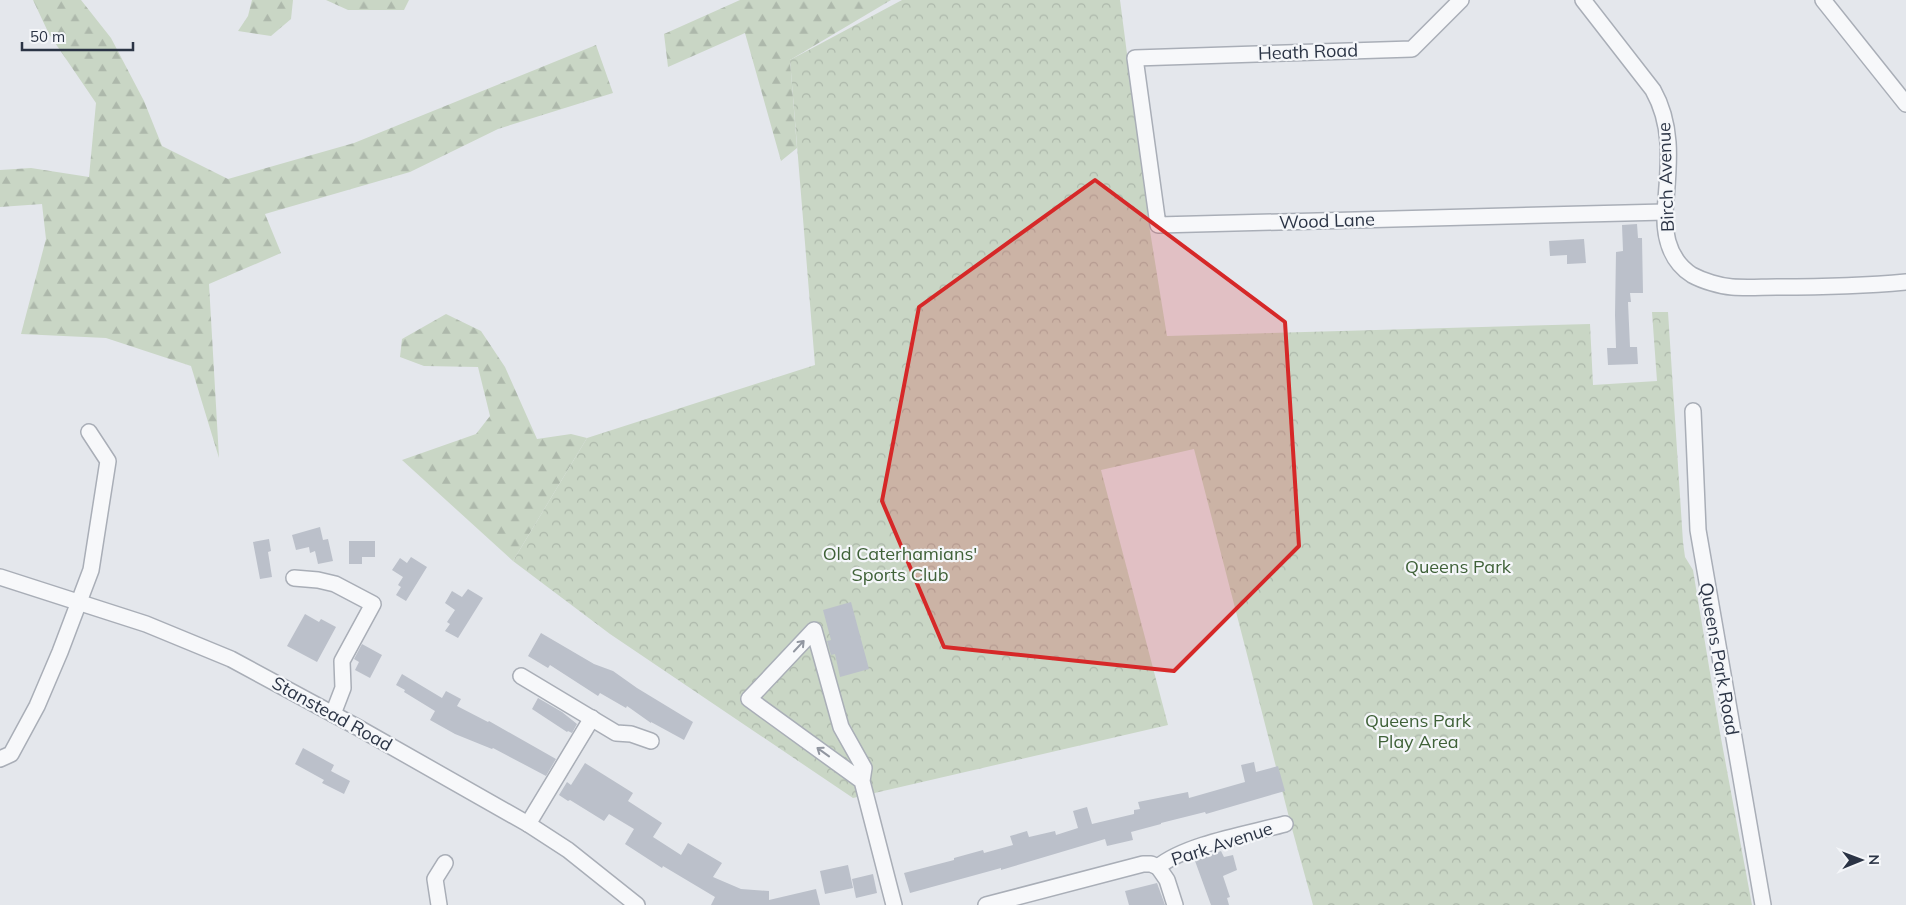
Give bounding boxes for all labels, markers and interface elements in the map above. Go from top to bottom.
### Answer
scale bar [22,20,134,52]
text: 50 m [30,27,65,46]
street label: Heath Road [1258,38,1358,65]
street label: Birch Avenue [1652,122,1679,232]
street label: Wood Lane [1279,207,1375,234]
park label: Old Caterhamians' Sports Club [823,542,977,586]
park label: Queens Park [1405,555,1512,578]
street label: Queens Park Road [1695,581,1744,737]
one-way arrow [793,640,805,653]
street label: Stanstead Road [268,671,396,756]
park label: Queens Park Play Area [1365,709,1472,753]
one-way arrow [816,747,830,757]
street label: Park Avenue [1168,816,1275,871]
north arrow [1836,835,1886,885]
text: N [1865,854,1883,865]

